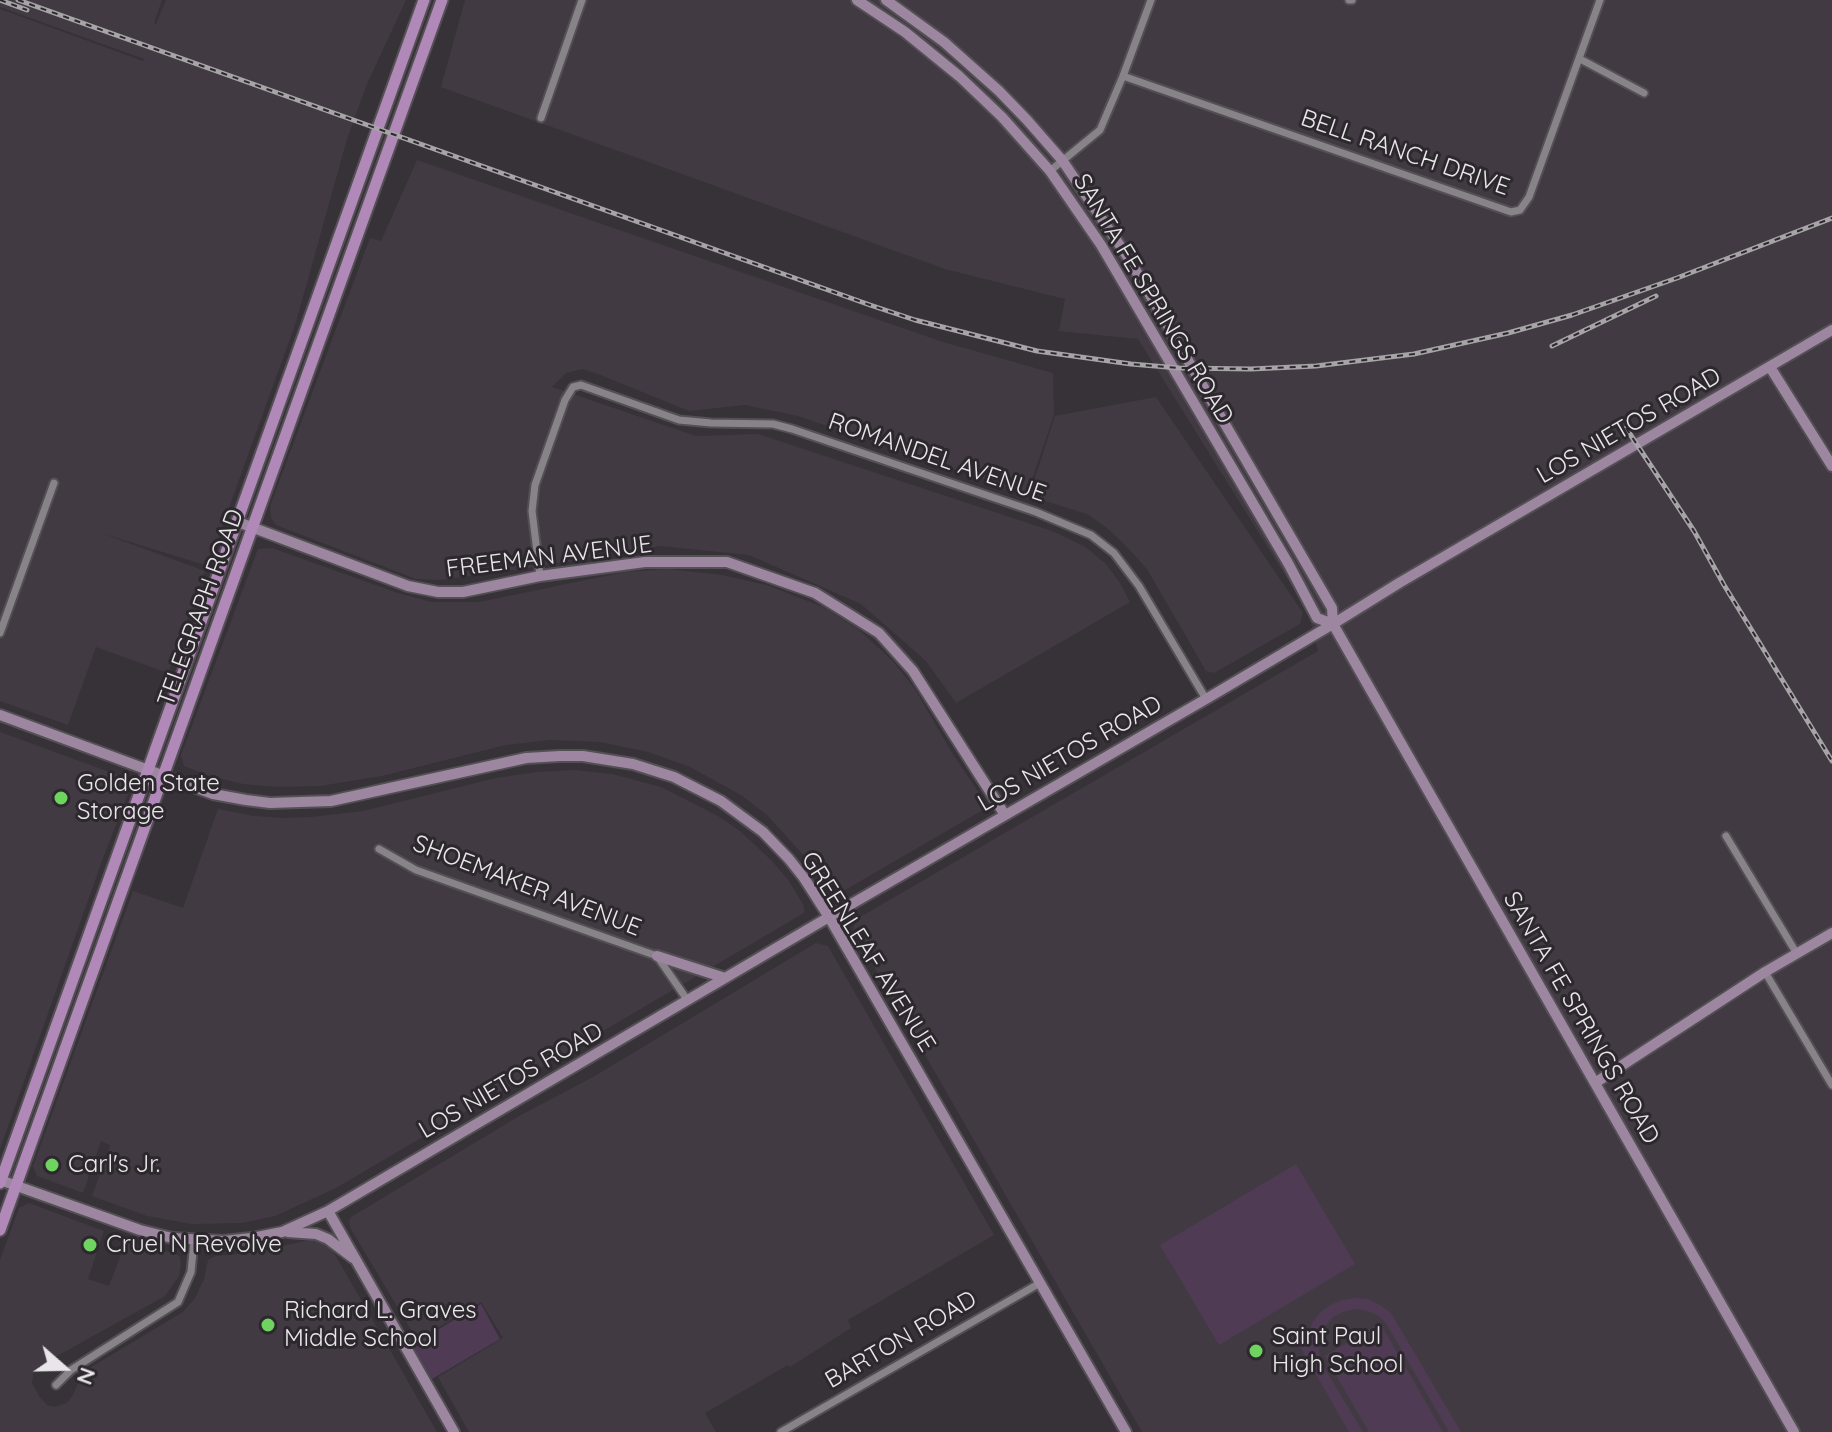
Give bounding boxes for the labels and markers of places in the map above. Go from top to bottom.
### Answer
place label: Golden State Storage [77,770,220,826]
marker: Golden State Storage [52,789,70,807]
place label: Carl's Jr. [68,1151,160,1179]
marker: Carl's Jr. [43,1156,61,1174]
place label: Cruel N Revolve [106,1231,282,1259]
marker: Cruel N Revolve [81,1236,99,1254]
place label: Richard L. Graves Middle School [284,1297,477,1353]
marker: Richard L. Graves Middle School [259,1316,277,1334]
place label: Saint Paul High School [1272,1323,1404,1379]
marker: Saint Paul High School [1247,1342,1265,1360]

